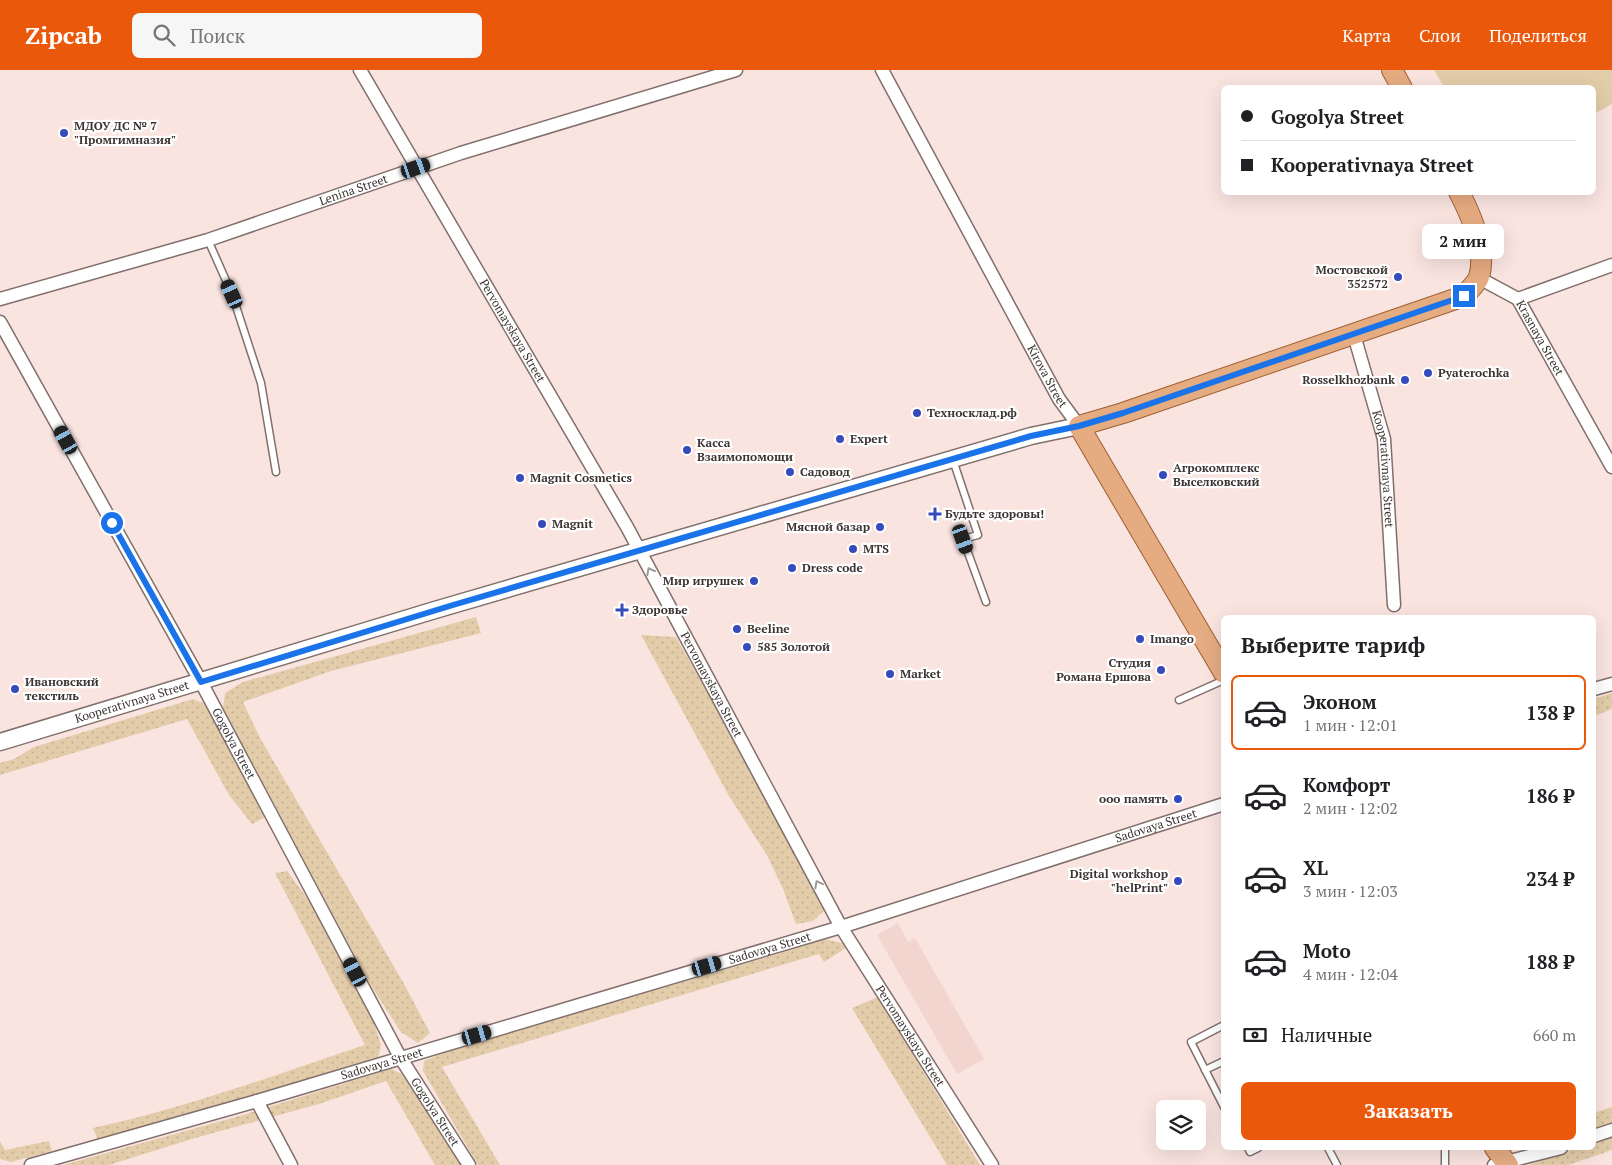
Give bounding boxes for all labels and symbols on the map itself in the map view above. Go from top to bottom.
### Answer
place label: МДОУ ДС № 7 "Промгимназия" [74,118,176,147]
marker: МДОУ ДС № 7 "Промгимназия" [58,127,70,139]
car [399,156,432,180]
street label: Lenina Street [317,171,390,208]
callout: 2 мин [1423,224,1505,258]
place label: Мостовской 352572 [1316,262,1388,291]
marker: Мостовской 352572 [1392,271,1404,283]
street label: Pervomayskaya Street [477,276,549,385]
car [219,277,244,311]
route end [1453,285,1475,307]
street label: Krasnaya Street [1513,297,1568,379]
street label: Kirova Street [1024,342,1071,411]
place label: Pyaterochka [1438,365,1510,380]
marker: Pyaterochka [1422,367,1434,379]
place label: Rosselkhozbank [1302,372,1395,387]
marker: Rosselkhozbank [1399,374,1411,386]
place label: Техносклад.рф [927,405,1017,420]
marker: Техносклад.рф [911,407,923,419]
street label: Kooperativnaya Street [1369,408,1397,529]
car [52,423,79,457]
place label: Expert [850,431,888,446]
marker: Expert [834,433,846,445]
place label: Касса Взаимопомощи [697,435,793,464]
marker: Касса Взаимопомощи [681,444,693,456]
place label: Агрокомплекс Выселковский [1173,460,1260,489]
place label: Садовод [800,464,851,479]
marker: Садовод [784,466,796,478]
marker: Агрокомплекс Выселковский [1157,469,1169,481]
place label: Magnit Cosmetics [530,470,633,485]
marker: Magnit Cosmetics [514,472,526,484]
place label: Будьте здоровы! [945,506,1044,521]
marker: Будьте здоровы! [929,508,941,520]
route start [101,512,123,534]
place label: Magnit [552,516,593,531]
marker: Magnit [536,518,548,530]
place label: Мясной базар [786,519,870,534]
marker: Мясной базар [874,521,886,533]
car [950,522,975,556]
place label: MTS [863,541,889,556]
marker: MTS [847,543,859,555]
place label: Dress code [802,560,863,575]
marker: Dress code [786,562,798,574]
one-way arrow [646,567,656,576]
place label: Мир игрушек [663,573,745,588]
marker: Мир игрушек [748,575,760,587]
place label: Здоровье [632,602,688,617]
marker: Здоровье [616,604,628,616]
place label: Beeline [747,621,790,636]
marker: Beeline [731,623,743,635]
street label: Pervomayskaya Street [677,629,746,740]
place label: Imango [1150,631,1194,646]
marker: Imango [1134,633,1146,645]
place label: 585 Золотой [757,639,830,654]
marker: 585 Золотой [741,641,753,653]
place label: Студия Романа Ершова [1056,655,1151,684]
marker: Студия Романа Ершова [1155,664,1167,676]
place label: Market [900,666,941,681]
marker: Market [884,668,896,680]
place label: Ивановский текстиль [25,674,99,703]
street label: Kooperativnaya Street [73,677,191,726]
marker: Ивановский текстиль [9,683,21,695]
street label: Gogolya Street [209,705,259,782]
place label: ооо память [1099,791,1168,806]
marker: ооо память [1172,793,1184,805]
street label: Sadovaya Street [1113,805,1199,846]
place label: Digital workshop "helPrint" [1070,866,1168,895]
marker: Digital workshop "helPrint" [1172,875,1184,887]
one-way arrow [814,880,824,889]
street label: Sadovaya Street [727,928,813,967]
car [341,955,368,989]
car [690,955,723,977]
street label: Pervomayskaya Street [873,982,949,1090]
car [460,1024,493,1046]
street label: Sadovaya Street [339,1044,425,1083]
street label: Gogolya Street [408,1074,463,1149]

